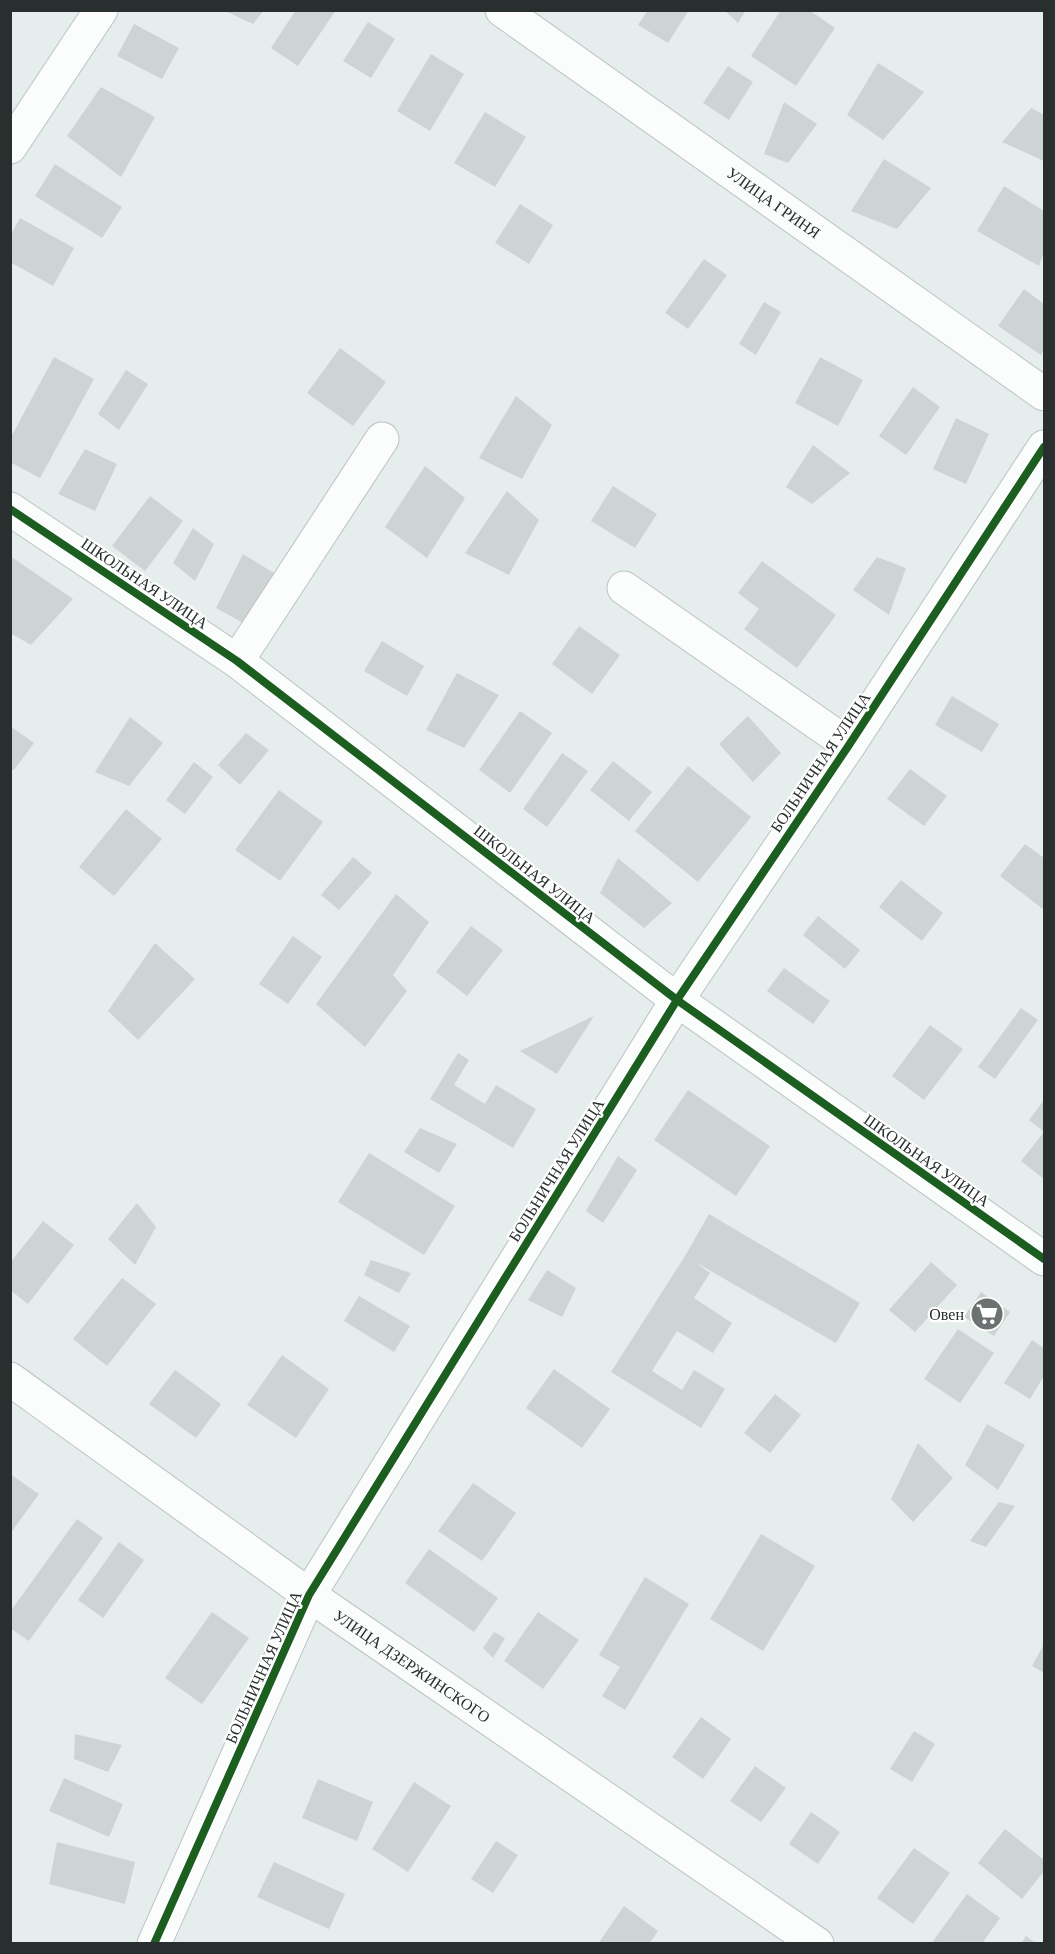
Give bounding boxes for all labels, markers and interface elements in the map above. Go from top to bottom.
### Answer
street label: УЛИЦА ГРИНЯ [724,164,823,242]
street label: ШКОЛЬНАЯ УЛИЦА [78,535,212,633]
street label: БОЛЬНИЧНАЯ УЛИЦА [767,689,875,836]
street label: ШКОЛЬНАЯ УЛИЦА [470,822,599,928]
street label: БОЛЬНИЧНАЯ УЛИЦА [505,1095,608,1245]
street label: ШКОЛЬНАЯ УЛИЦА [860,1111,993,1211]
supermarket icon: Овен [969,1296,1005,1332]
place label: Овен [929,1306,964,1323]
street label: БОЛЬНИЧНАЯ УЛИЦА [222,1588,306,1747]
street label: УЛИЦА ДЗЕРЖИНСКОГО [330,1607,493,1726]

